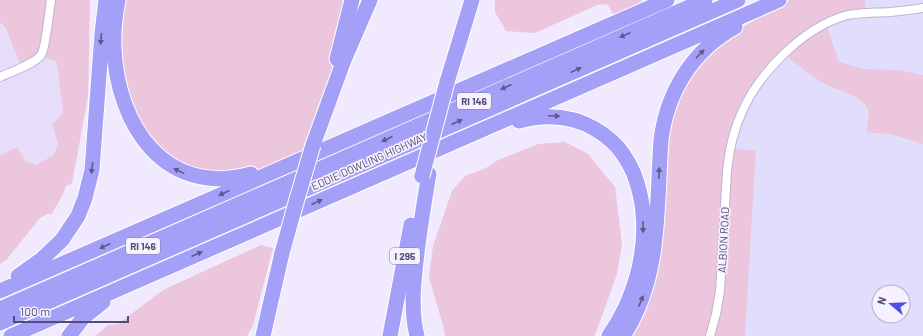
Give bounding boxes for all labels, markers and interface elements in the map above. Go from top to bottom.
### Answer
one-way arrow [619,32,630,38]
one-way arrow [98,33,105,45]
one-way arrow [695,49,705,59]
one-way arrow [571,67,582,73]
one-way arrow [500,84,511,90]
road number: RI 146 [457,93,491,109]
one-way arrow [548,113,560,120]
one-way arrow [451,119,463,126]
street label: EDDIE DOWLING HIGHWAY [309,130,429,192]
one-way arrow [381,136,392,142]
one-way arrow [89,162,95,174]
one-way arrow [173,167,185,174]
one-way arrow [655,167,662,179]
one-way arrow [218,191,230,197]
one-way arrow [311,199,322,205]
street label: ALBION ROAD [715,206,731,273]
one-way arrow [640,221,646,234]
road number: RI 146 [126,238,160,254]
one-way arrow [99,242,111,249]
road number: I 295 [390,248,420,264]
one-way arrow [192,251,203,257]
north arrow [871,284,911,324]
text: N [874,295,888,306]
one-way arrow [638,296,644,307]
scale bar [14,298,128,324]
text: 100 m [20,304,50,318]

